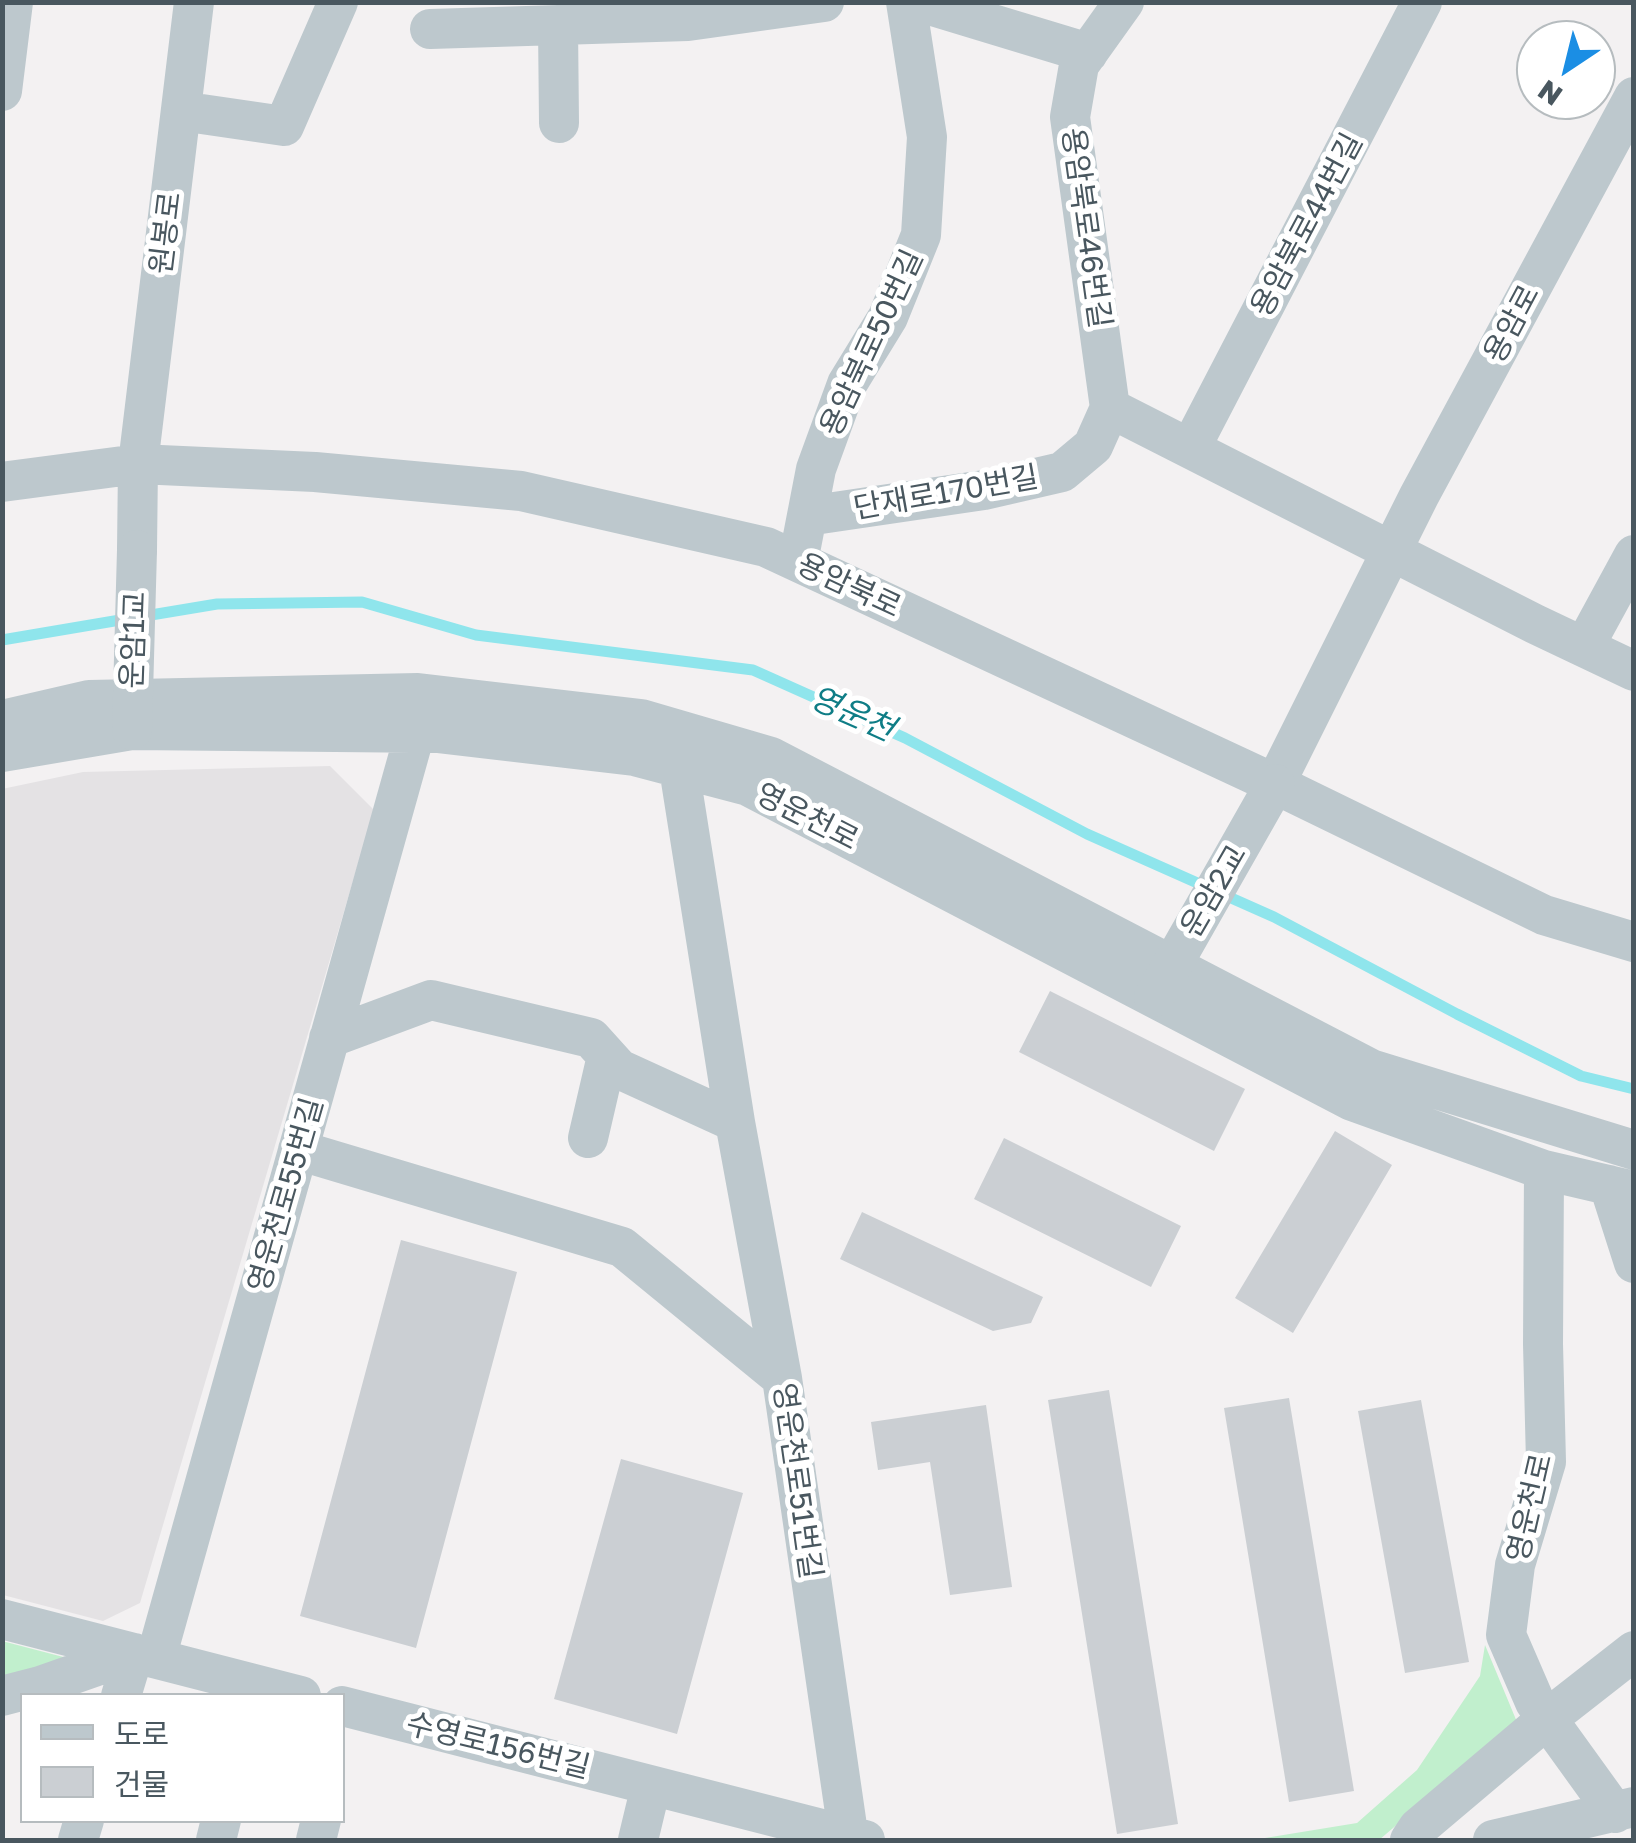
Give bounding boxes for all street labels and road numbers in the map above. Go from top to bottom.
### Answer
street label: 용암북로46번길 [1054,125,1118,331]
street label: 용암북로44번길 [1244,127,1370,323]
street label: 원봉로 [143,190,189,276]
street label: 용암북로50번길 [813,244,931,442]
street label: 용암로 [1477,279,1547,369]
street label: 단재로170번길 [851,459,1041,527]
street label: 용암북로 [791,546,907,626]
street label: 운암1교 [114,591,154,689]
street label: 영운천로 [750,776,864,858]
street label: 운암2교 [1173,839,1255,943]
street label: 영운천로55번길 [241,1094,331,1296]
street label: 영운천로51번길 [765,1381,829,1581]
street label: 영운천로 [1500,1450,1560,1566]
street label: 수영로156번길 [402,1706,594,1786]

